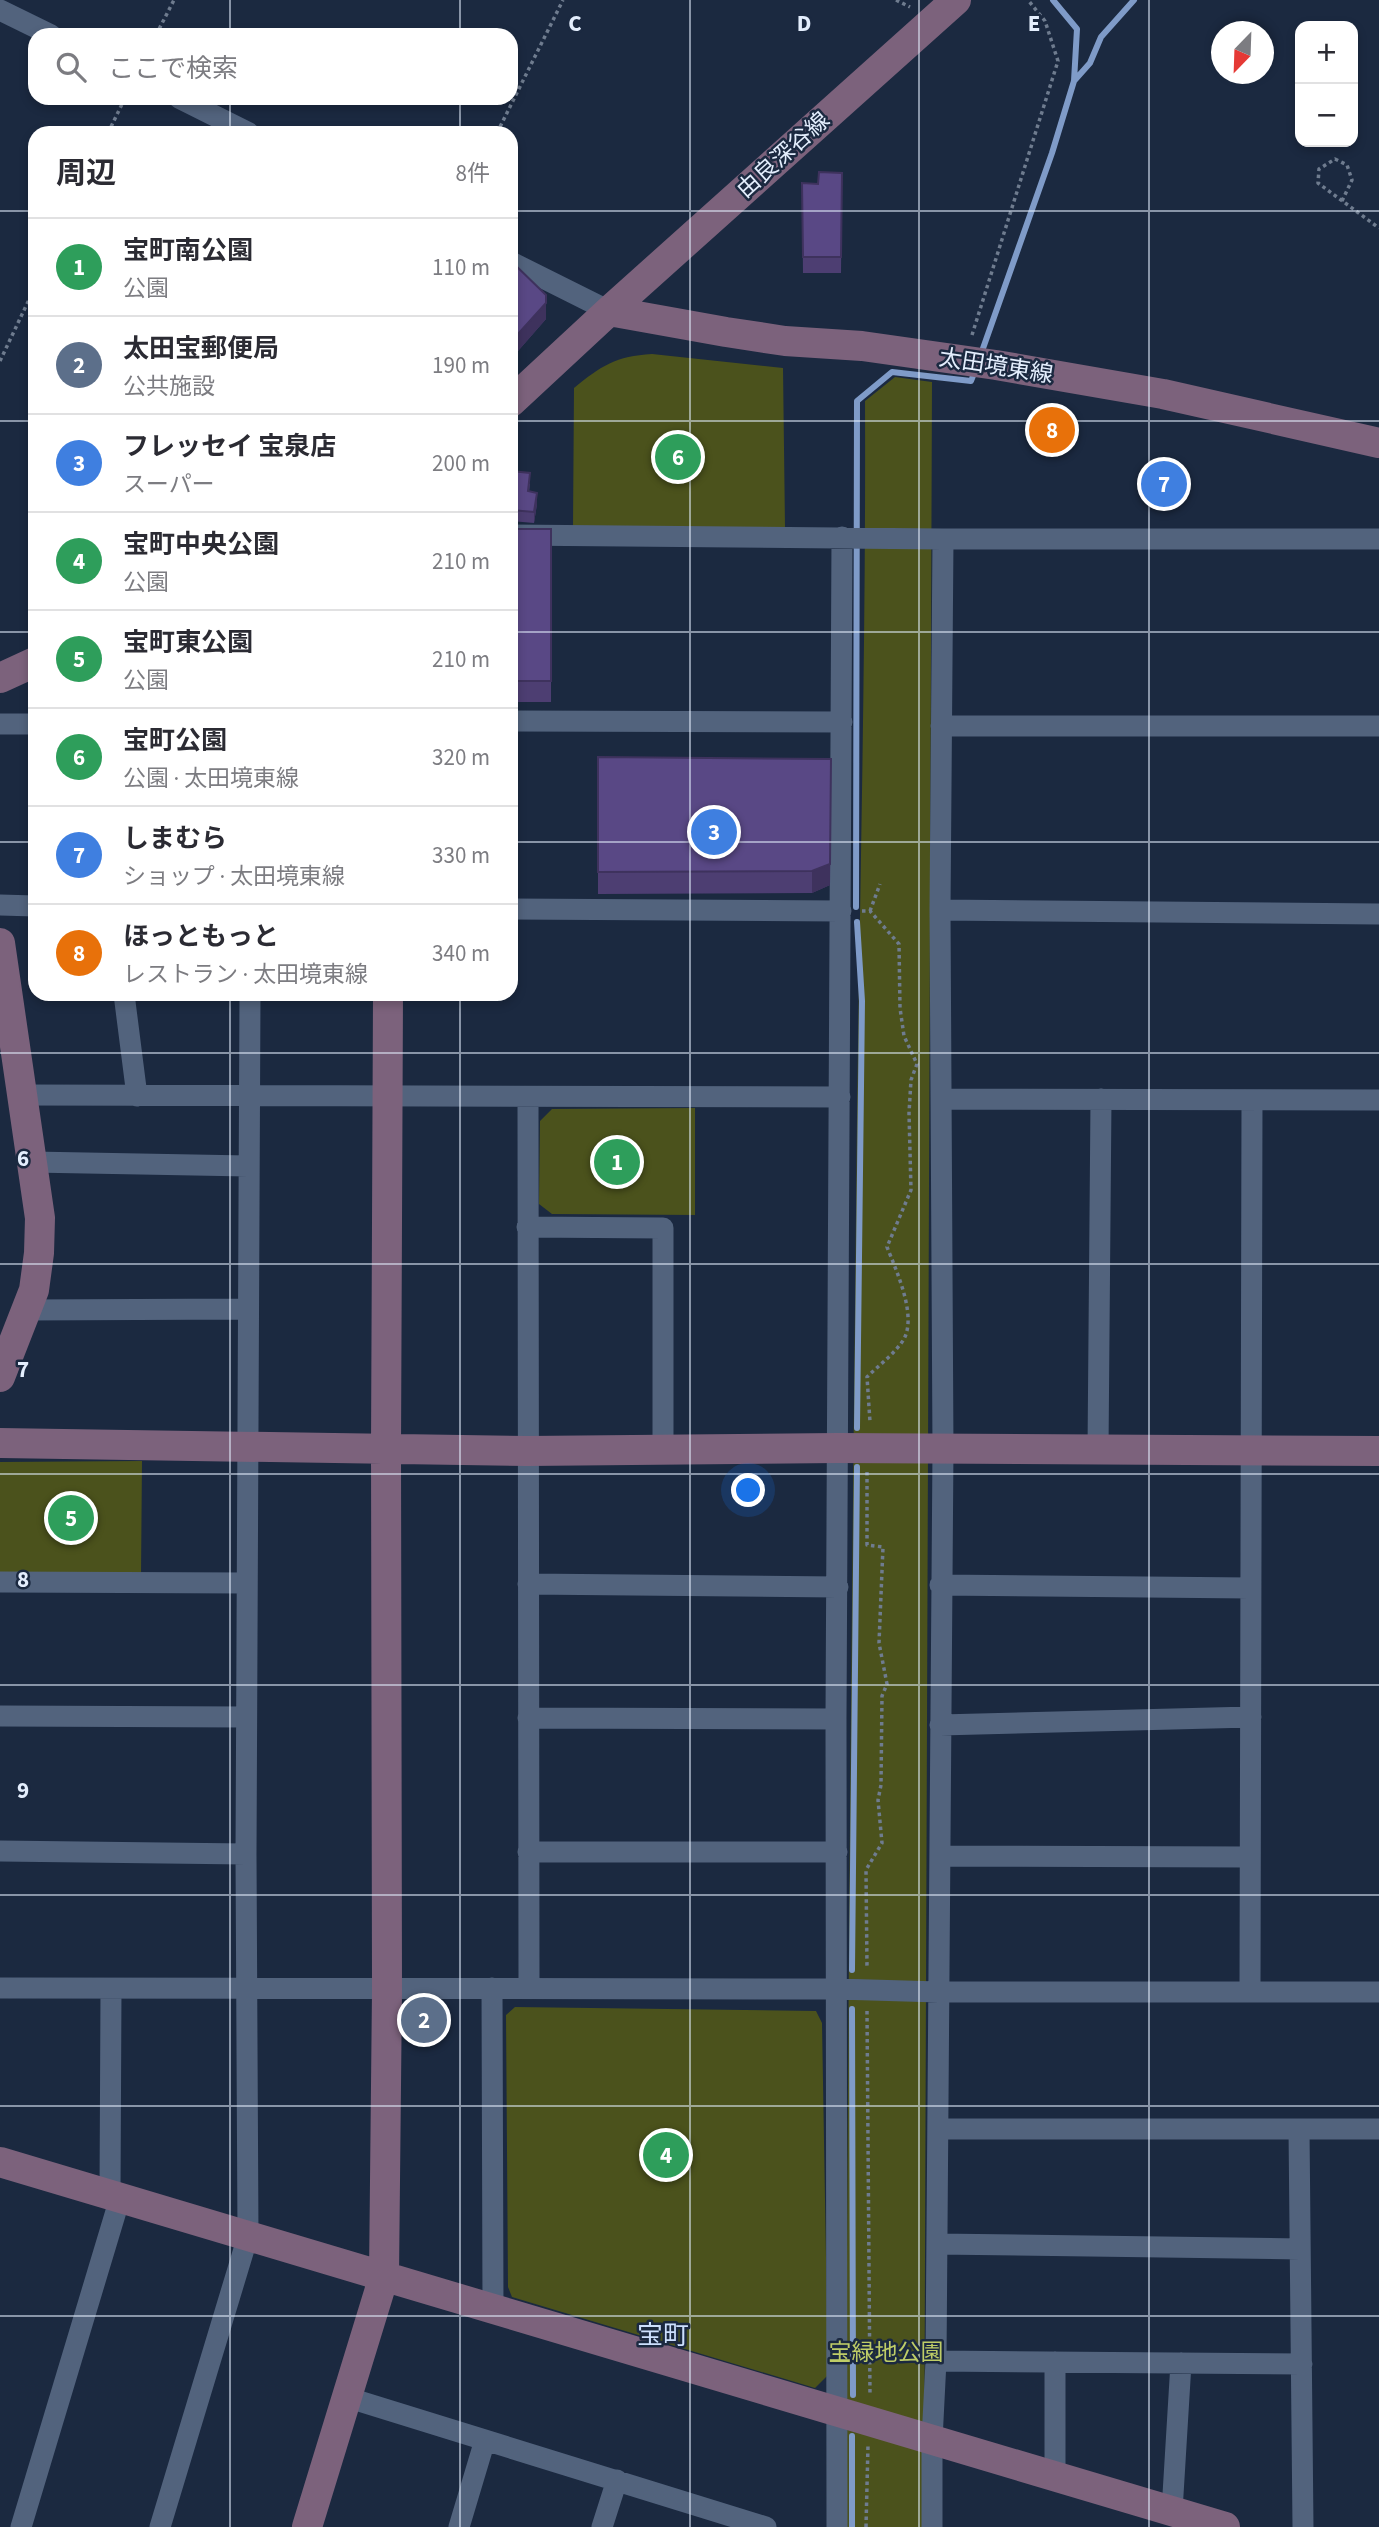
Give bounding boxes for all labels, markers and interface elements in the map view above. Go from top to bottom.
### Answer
text: C [568,7,582,40]
text: D [797,7,811,40]
text: E [1028,7,1040,40]
north arrow [1211,21,1274,84]
map controls [1295,21,1358,147]
button: + [1295,21,1358,84]
search box [28,28,518,105]
icon: search [52,48,90,86]
text: ここで検索 [108,50,238,87]
button: − [1295,84,1358,147]
street label: 由良深谷線 [729,104,837,206]
text: 周辺 [56,152,116,195]
text: 8件 [456,157,490,190]
text: 宝町南公園 [123,232,253,269]
text: 1 [73,251,85,284]
text: 110 m [432,251,490,284]
text: 公園 [123,272,169,305]
text: 太田宝郵便局 [123,330,279,367]
street label: 太田境東線 [937,341,1055,391]
text: 2 [73,349,85,382]
text: 190 m [432,349,490,382]
text: 公共施設 [123,370,215,403]
pin: 8 [1029,404,1075,456]
text: フレッセイ 宝泉店 [123,428,336,465]
pin: 6 [655,431,701,483]
text: 3 [73,447,85,480]
text: 200 m [432,447,490,480]
pin: 7 [1141,458,1187,510]
text: スーパー [123,468,215,501]
text: 宝町中央公園 [123,526,279,563]
text: 4 [73,545,85,578]
text: 210 m [432,545,490,578]
text: 公園 [123,566,169,599]
text: 宝町東公園 [123,624,253,661]
text: 5 [73,643,85,676]
text: 210 m [432,643,490,676]
text: 公園 [123,664,169,697]
text: 宝町公園 [123,722,227,759]
text: 6 [73,741,85,774]
text: 320 m [432,741,490,774]
text: 公園 · 太田境東線 [123,762,299,795]
pin: 3 [691,806,737,858]
text: しまむら [123,820,227,857]
text: 7 [73,839,85,872]
text: 330 m [432,839,490,872]
text: ショップ · 太田境東線 [123,860,345,893]
text: ほっともっと [123,918,279,955]
text: 8 [73,937,85,970]
text: 340 m [432,937,490,970]
text: レストラン · 太田境東線 [123,958,368,991]
pin: 1 [594,1136,640,1188]
text: 6 [17,1142,29,1175]
text: 7 [17,1353,29,1386]
your location [731,1473,765,1507]
pin: 5 [48,1492,94,1544]
text: 8 [17,1563,29,1596]
text: 9 [17,1774,29,1807]
pin: 2 [401,1994,447,2046]
pin: 4 [643,2129,689,2181]
district label: 宝町 [637,2317,689,2354]
park label: 宝緑地公園 [829,2336,944,2369]

